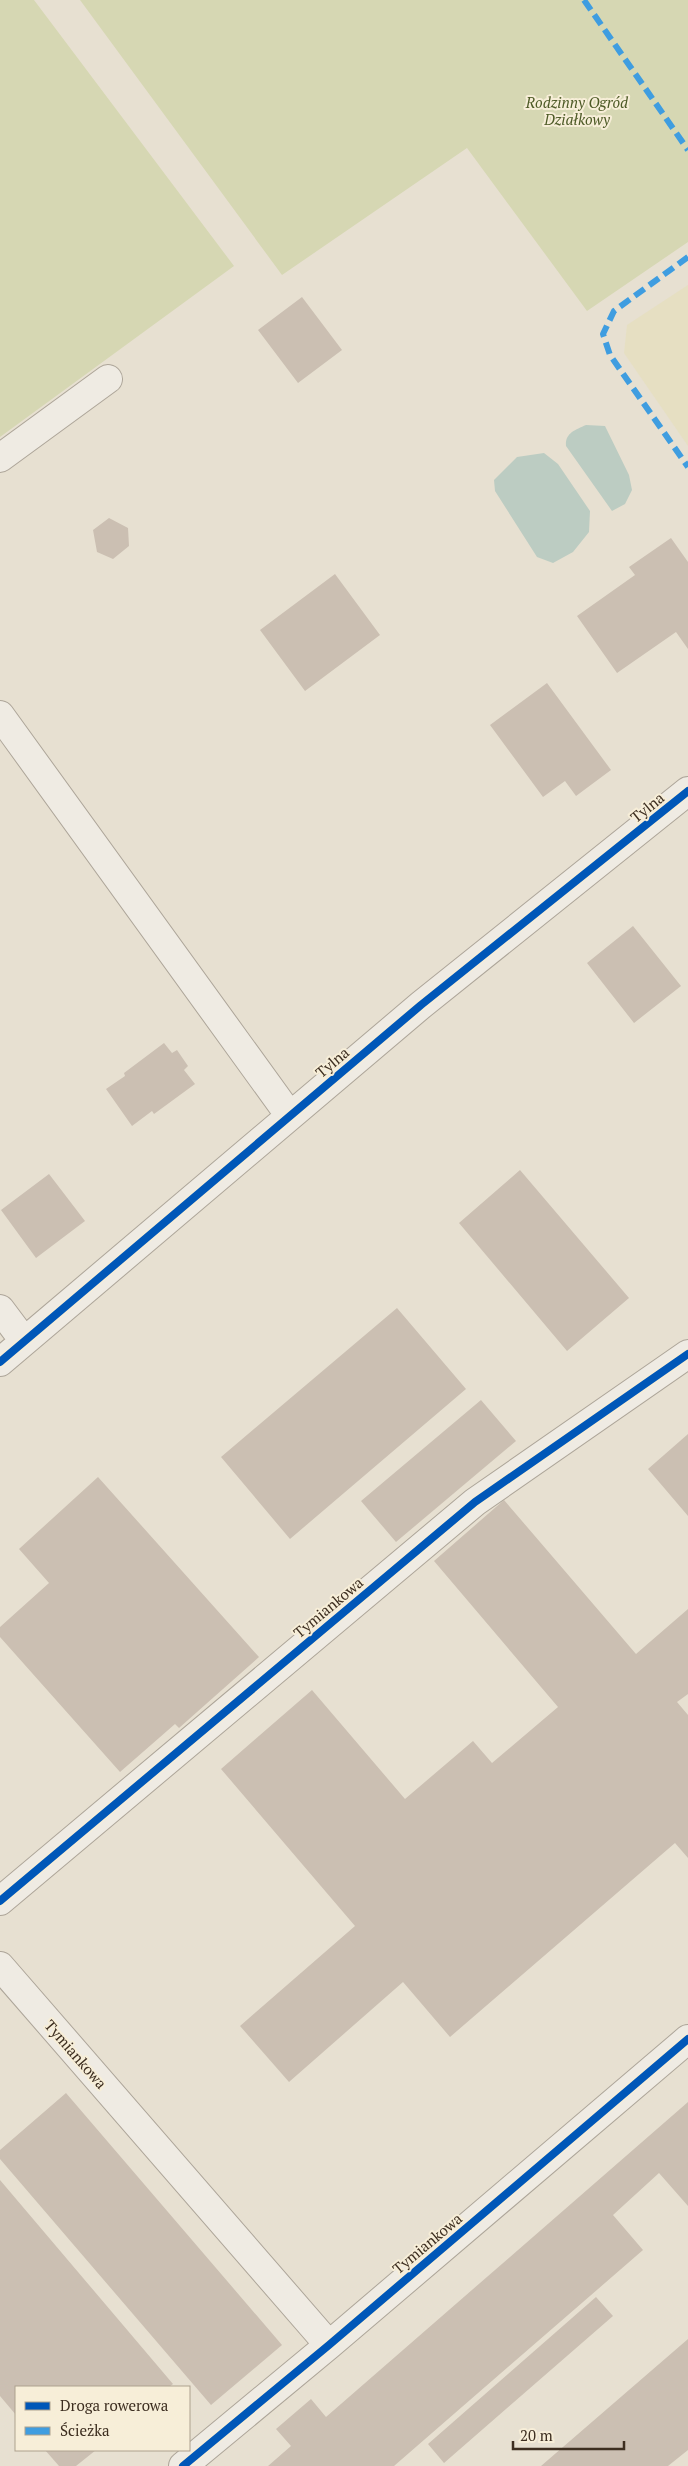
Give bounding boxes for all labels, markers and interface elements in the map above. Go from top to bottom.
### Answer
park label: Rodzinny Ogród Działkowy [525,92,629,129]
street label: Tylna [626,787,668,827]
street label: Tylna [311,1042,353,1082]
street label: Tymiankowa [289,1572,367,1642]
street label: Tymiankowa [41,2015,112,2093]
street label: Tymiankowa [388,2208,466,2278]
legend [15,2386,190,2451]
text: Droga rowerowa [60,2395,169,2415]
scale bar [513,2418,624,2450]
text: Ścieżka [60,2420,110,2440]
text: 20 m [520,2425,553,2445]

